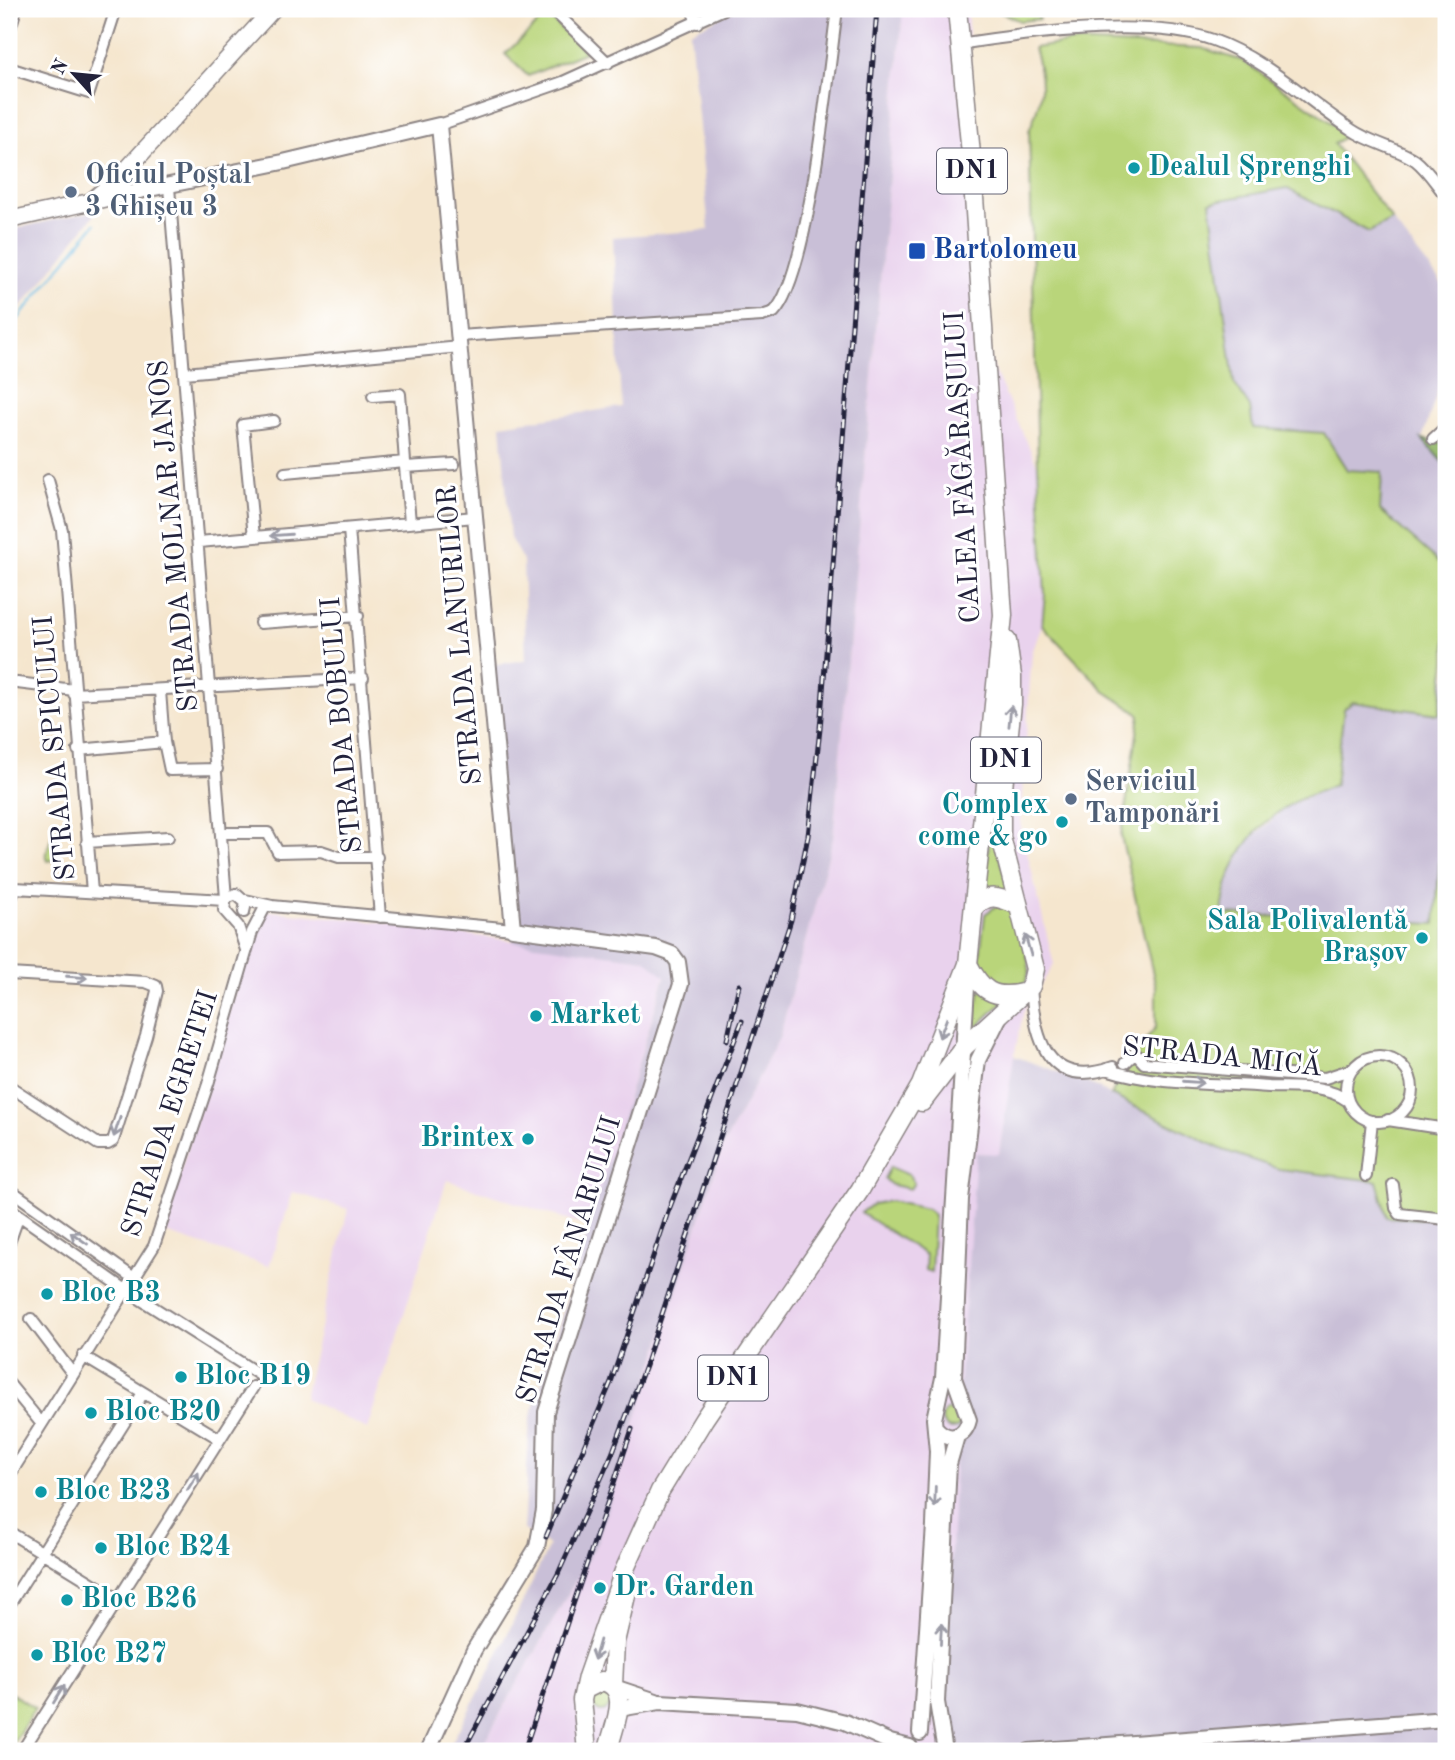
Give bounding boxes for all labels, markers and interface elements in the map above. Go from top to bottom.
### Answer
north arrow [38,38,108,108]
text: N [49,56,73,78]
road number: DN1 [937,148,1007,194]
place label: Dealul Șprenghi [1148,154,1351,182]
marker: Dealul Șprenghi [1126,160,1142,176]
place label: Oficiul Poștal 3 Ghișeu 3 [85,162,252,222]
marker: Oficiul Poștal 3 Ghișeu 3 [63,184,79,200]
place label: Bartolomeu [933,237,1077,265]
marker: Bartolomeu [907,241,927,261]
street label: CALEA FĂGĂRAȘULUI [937,310,986,624]
street label: STRADA MOLNAR JANOS [146,359,204,713]
street label: STRADA LANURILOR [434,484,488,786]
one-way arrow [271,529,293,542]
street label: STRADA BOBULUI [318,596,368,854]
street label: STRADA SPICULUI [30,614,82,882]
one-way arrow [1004,706,1017,728]
road number: DN1 [971,738,1041,782]
place label: Serviciul Tamponări [1085,769,1220,829]
marker: Serviciul Tamponări [1063,791,1079,807]
place label: Complex come & go [918,792,1048,852]
marker: Complex come & go [1054,814,1070,830]
place label: Sala Polivalentă Brașov [1207,908,1408,968]
marker: Sala Polivalentă Brașov [1414,930,1430,946]
one-way arrow [1021,934,1034,956]
one-way arrow [65,971,88,984]
street label: STRADA EGRETEI [118,987,224,1241]
place label: Market [550,1002,640,1030]
marker: Market [528,1008,544,1024]
one-way arrow [936,1017,948,1038]
street label: STRADA MICĂ [1120,1029,1324,1082]
one-way arrow [1181,1076,1203,1089]
street label: STRADA FÂNARULUI [508,1112,627,1407]
one-way arrow [110,1116,123,1138]
place label: Brintex [420,1125,514,1153]
marker: Brintex [520,1131,536,1147]
one-way arrow [70,1231,89,1245]
place label: Bloc B3 [61,1280,161,1308]
marker: Bloc B3 [39,1286,55,1302]
road number: DN1 [698,1356,768,1400]
place label: Bloc B19 [195,1363,311,1391]
marker: Bloc B19 [173,1369,189,1385]
place label: Bloc B20 [105,1399,221,1427]
marker: Bloc B20 [83,1405,99,1421]
one-way arrow [187,1471,201,1491]
place label: Bloc B23 [55,1478,171,1506]
marker: Bloc B23 [33,1484,49,1500]
one-way arrow [929,1485,942,1508]
place label: Bloc B24 [115,1534,231,1562]
marker: Bloc B24 [93,1540,109,1556]
place label: Dr. Garden [614,1574,754,1602]
marker: Dr. Garden [592,1580,608,1596]
place label: Bloc B26 [81,1586,197,1614]
marker: Bloc B26 [59,1592,75,1608]
one-way arrow [935,1623,948,1646]
one-way arrow [589,1639,602,1661]
place label: Bloc B27 [51,1641,167,1669]
marker: Bloc B27 [29,1647,45,1663]
one-way arrow [52,1684,66,1704]

